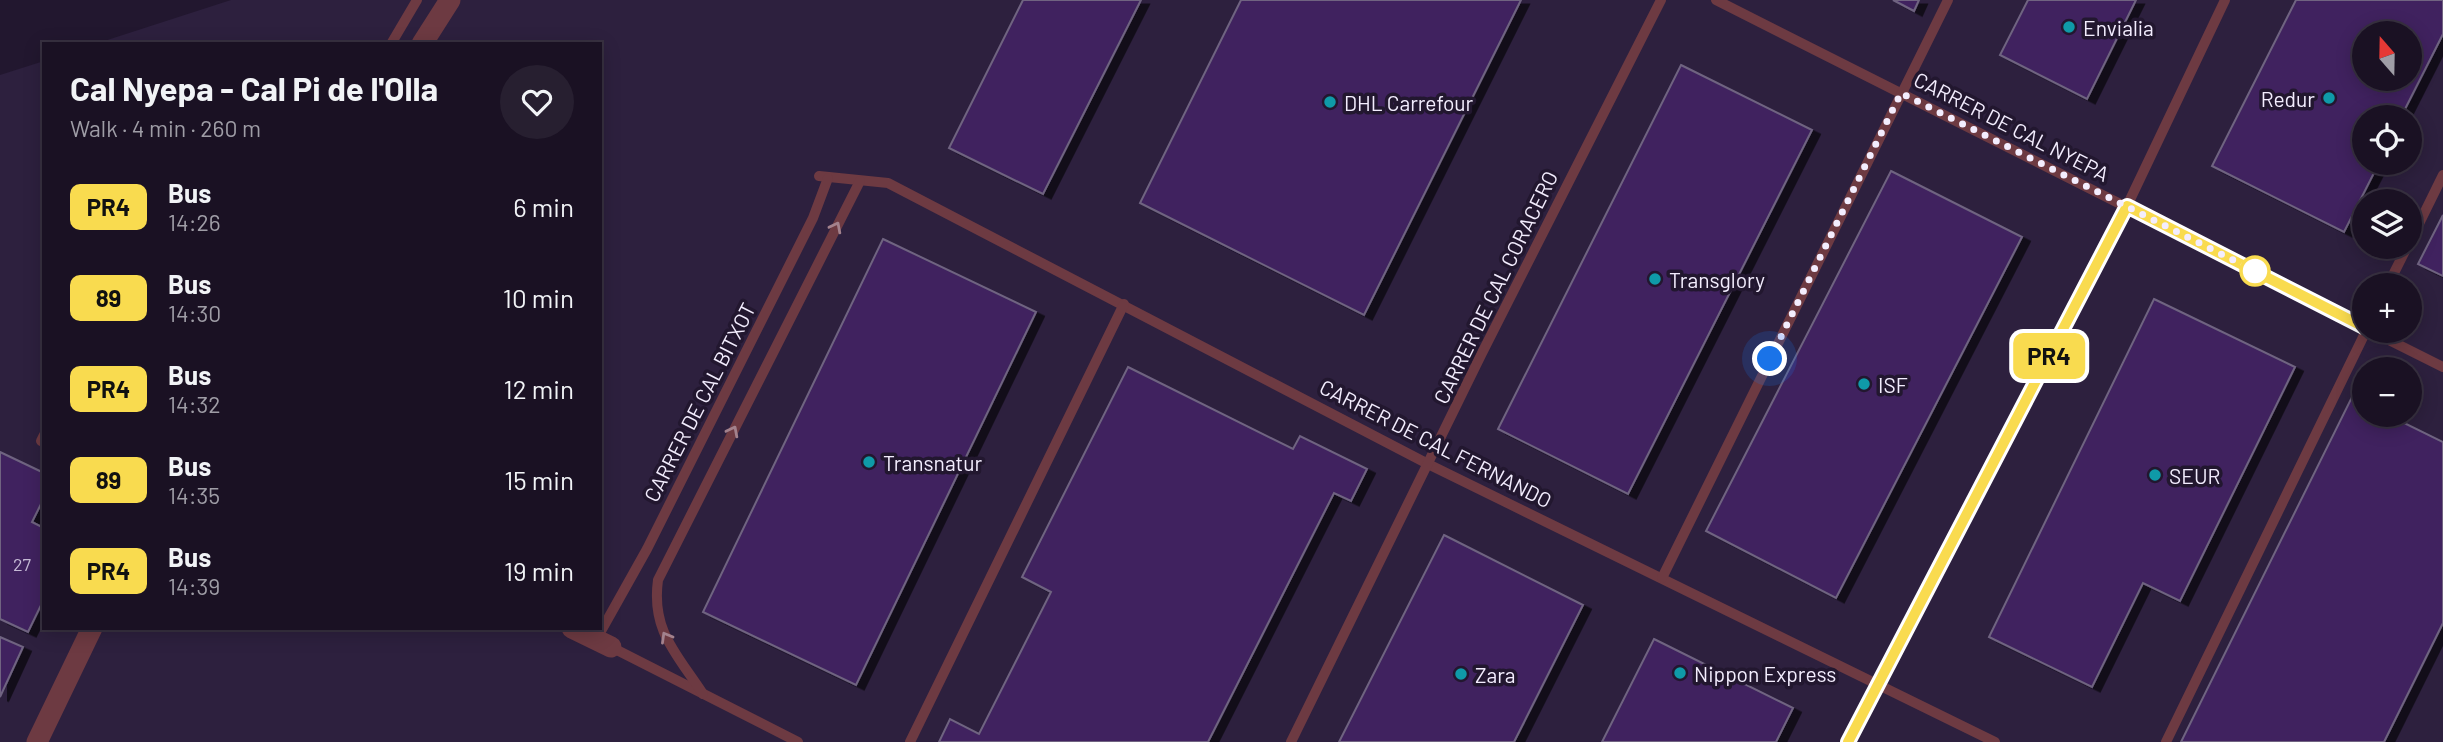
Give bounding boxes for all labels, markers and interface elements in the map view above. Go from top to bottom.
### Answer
place label: Envialia [2083,15,2154,40]
marker: Envialia [2061,19,2077,35]
north arrow [2352,21,2422,91]
map controls [2352,21,2422,427]
button: heart [500,65,574,139]
street label: CARRER DE CAL NYEPA [1910,66,2114,186]
text: Cal Nyepa - Cal Pi de l'Olla [70,68,438,108]
place label: Redur [2261,86,2315,111]
place label: DHL Carrefour [1344,90,1474,115]
marker: Redur [2321,90,2337,106]
marker: DHL Carrefour [1322,94,1338,110]
button: locate [2352,105,2422,175]
text: Walk · 4 min · 260 m [70,114,261,142]
street label: CARRER DE CAL CORACERO [1428,167,1562,407]
text: Bus [168,177,211,208]
button: layers [2352,189,2422,259]
text: 6 min [513,191,574,222]
text: PR4 [87,192,130,221]
text: 14:26 [168,208,221,236]
one-way arrow [827,222,841,235]
unlabelled marker [2240,256,2270,286]
place label: Transglory [1669,267,1765,292]
text: Bus [168,268,211,299]
marker: Transglory [1647,271,1663,287]
button: + [2352,273,2422,343]
text: 10 min [503,282,574,313]
text: 89 [96,283,121,312]
street label: CARRER DE CAL BITXOT [638,298,760,506]
text: 14:30 [168,299,221,327]
line badge: PR4 [2009,333,2089,379]
your location [1752,341,1787,376]
text: PR4 [2027,341,2071,370]
button: − [2352,357,2422,427]
text: Bus [168,359,211,390]
place label: ISF [1878,372,1908,397]
text: 12 min [504,373,574,404]
text: PR4 [87,374,130,403]
street label: CARRER DE CAL FERNANDO [1316,374,1556,512]
marker: ISF [1856,376,1872,392]
text: 14:32 [168,390,221,418]
one-way arrow [725,426,739,438]
text: Bus [168,450,211,481]
place label: Transnatur [883,450,982,475]
marker: Transnatur [861,454,877,470]
place label: SEUR [2169,463,2220,488]
text: 15 min [504,464,574,495]
text: 89 [96,465,121,494]
marker: SEUR [2147,467,2163,483]
text: 14:35 [168,481,220,509]
text: Bus [168,541,211,572]
house number: 27 [13,553,32,575]
text: 19 min [504,555,574,586]
text: PR4 [87,556,130,585]
text: 14:39 [168,572,220,600]
one-way arrow [661,632,674,645]
place label: Nippon Express [1694,661,1836,686]
place label: Zara [1475,662,1516,687]
marker: Nippon Express [1672,665,1688,681]
marker: Zara [1453,666,1469,682]

